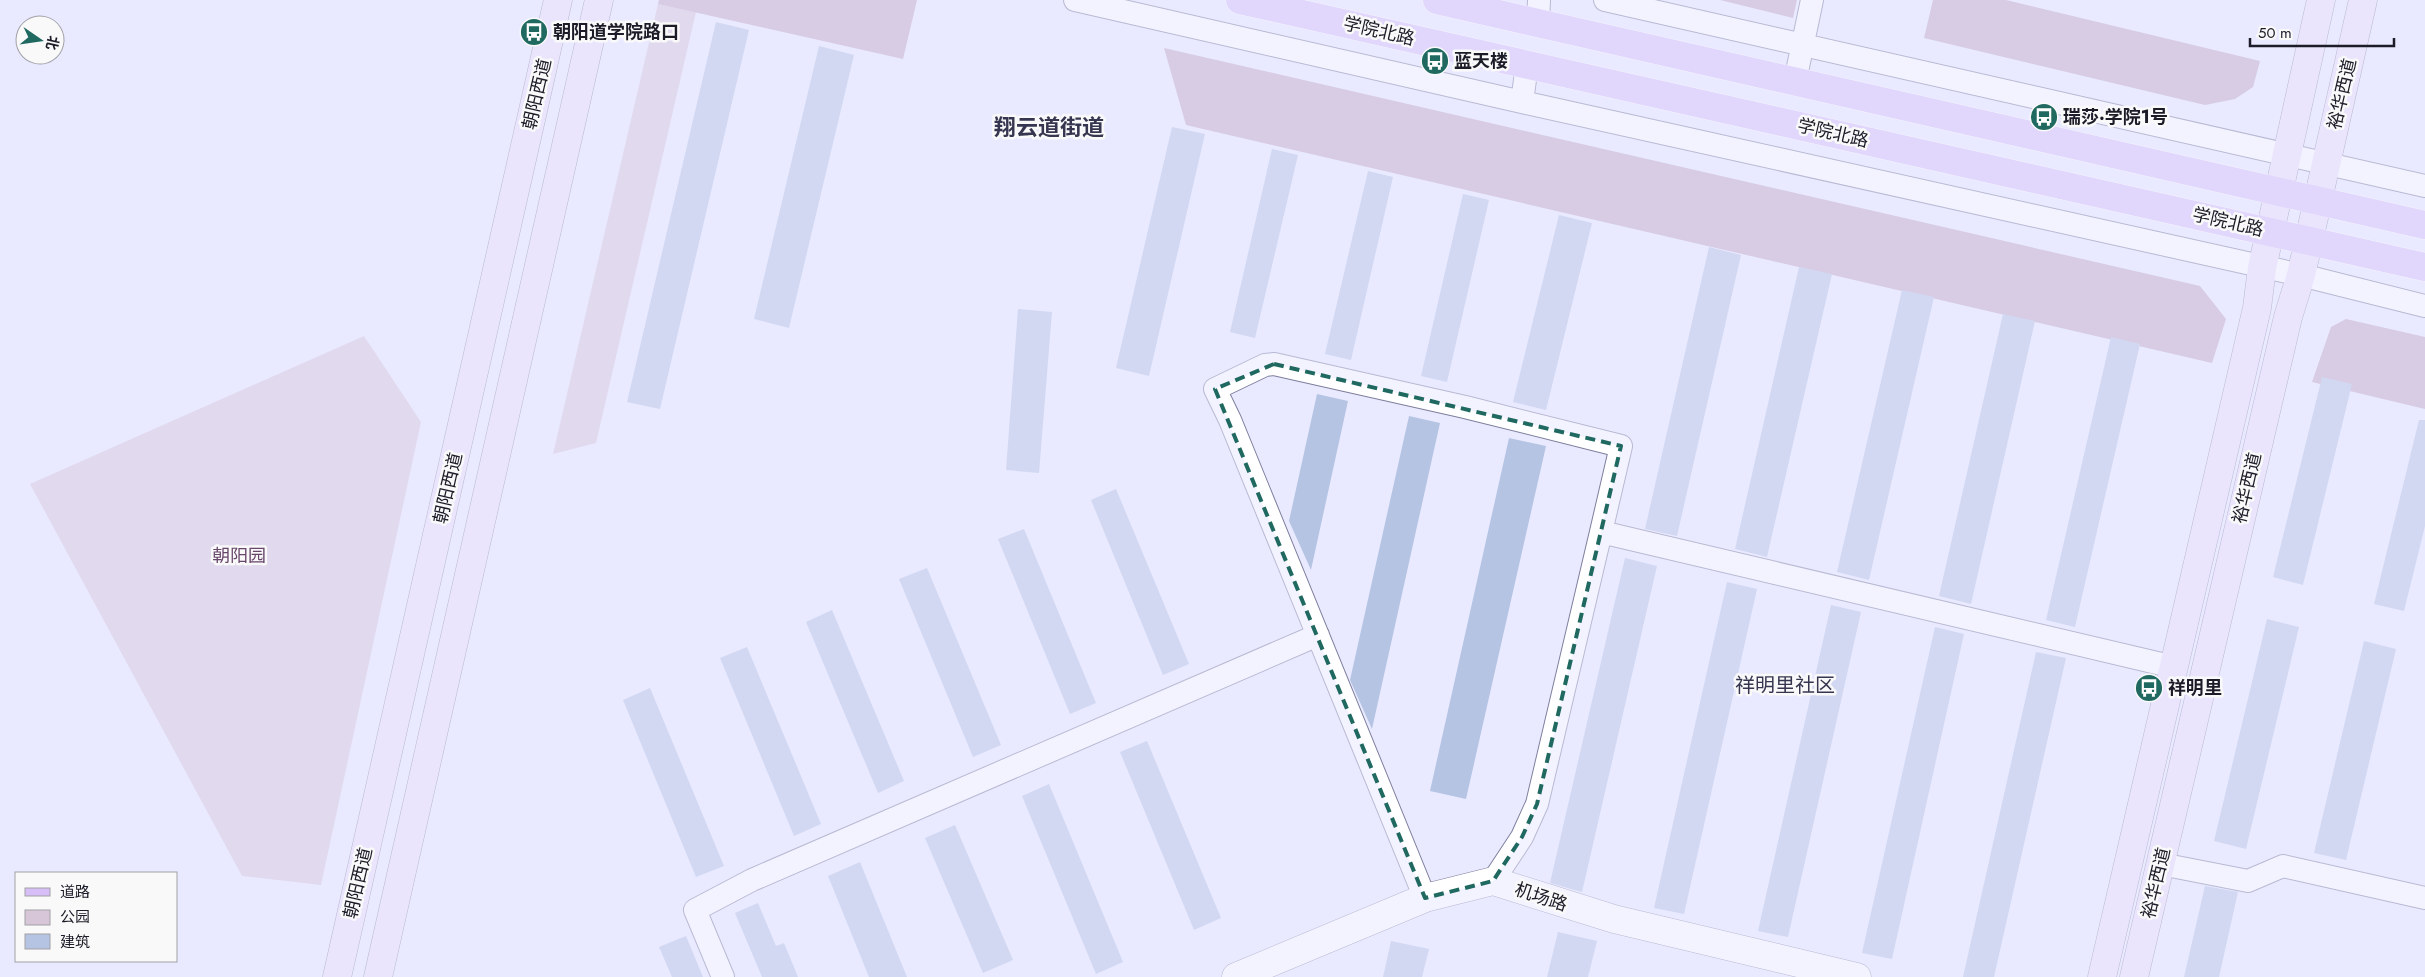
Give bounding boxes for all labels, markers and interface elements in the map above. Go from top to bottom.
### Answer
street label: 学院北路 [1341,10,1417,52]
north arrow [15,15,65,65]
scale bar [2250,15,2394,47]
bus stop icon: 朝阳道学院路口 [519,17,549,47]
place label: 朝阳道学院路口 [553,19,679,45]
text: 50 m [2258,22,2292,44]
text: 北 [41,34,64,52]
bus stop icon: 蓝天楼 [1420,46,1450,76]
place label: 蓝天楼 [1454,48,1508,74]
street label: 朝阳西道 [516,56,558,132]
street label: 裕华西道 [2321,56,2363,132]
bus stop icon: 瑞莎·学院1号 [2029,102,2059,132]
place label: 瑞莎·学院1号 [2063,104,2168,130]
district label: 翔云道街道 [994,111,1104,143]
street label: 学院北路 [1795,112,1871,154]
street label: 学院北路 [2190,201,2266,243]
street label: 朝阳西道 [427,450,469,526]
street label: 裕华西道 [2226,450,2268,526]
park label: 朝阳园 [212,543,266,569]
district label: 祥明里社区 [1735,671,1835,700]
bus stop icon: 祥明里 [2134,673,2164,703]
place label: 祥明里 [2168,675,2222,701]
street label: 朝阳西道 [337,845,379,921]
street label: 裕华西道 [2135,845,2177,921]
legend [15,872,178,962]
street label: 机场路 [1511,876,1571,918]
text: 道路 [60,881,90,903]
text: 公园 [60,906,90,928]
text: 建筑 [60,931,90,953]

